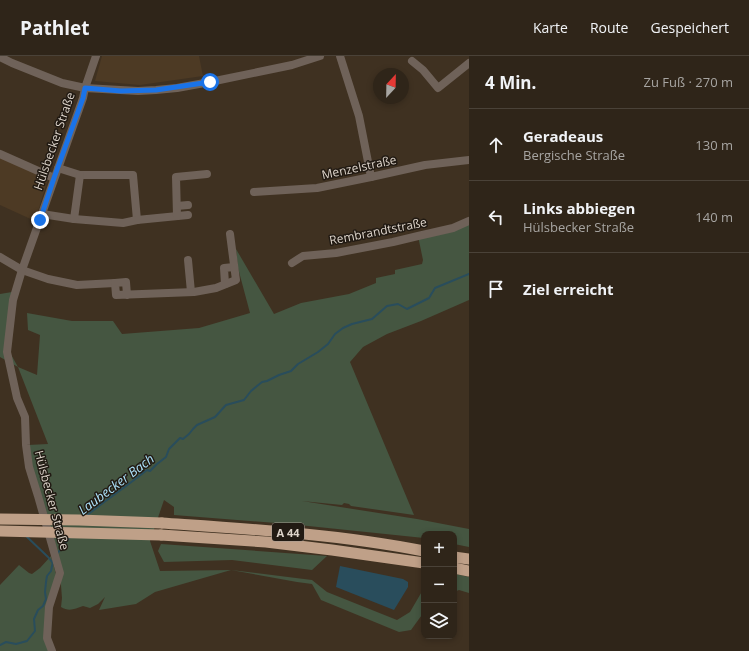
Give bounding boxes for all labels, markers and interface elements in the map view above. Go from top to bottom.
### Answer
text: Pathlet [20,15,89,41]
text: Karte [533,18,568,37]
text: Route [590,18,628,37]
text: Gespeichert [650,18,729,37]
north arrow [373,68,409,104]
text: 4 Min. [485,71,536,94]
route start [201,73,219,91]
text: Zu Fuß · 270 m [644,73,733,91]
street label: Hülsbecker Straße [29,90,79,192]
text: Geradeaus [523,126,603,146]
icon: ahead [485,134,507,156]
text: 130 m [695,136,733,154]
text: Bergische Straße [523,146,625,164]
street label: Menzelstraße [320,151,398,183]
text: Links abbiegen [523,198,635,218]
icon: left [485,206,507,228]
text: 140 m [695,208,733,226]
route end [31,211,49,229]
street label: Rembrandtstraße [328,213,428,249]
text: Hülsbecker Straße [523,218,634,236]
icon: arrive [485,278,507,300]
text: Ziel erreicht [523,279,614,299]
street label: Hülsbecker Straße [31,448,74,552]
water label: Laubecker Bach [74,449,158,519]
road number: A 44 [272,523,304,541]
map controls [421,531,457,639]
button: + [421,531,457,567]
button: − [421,567,457,603]
button: layers [421,603,457,639]

